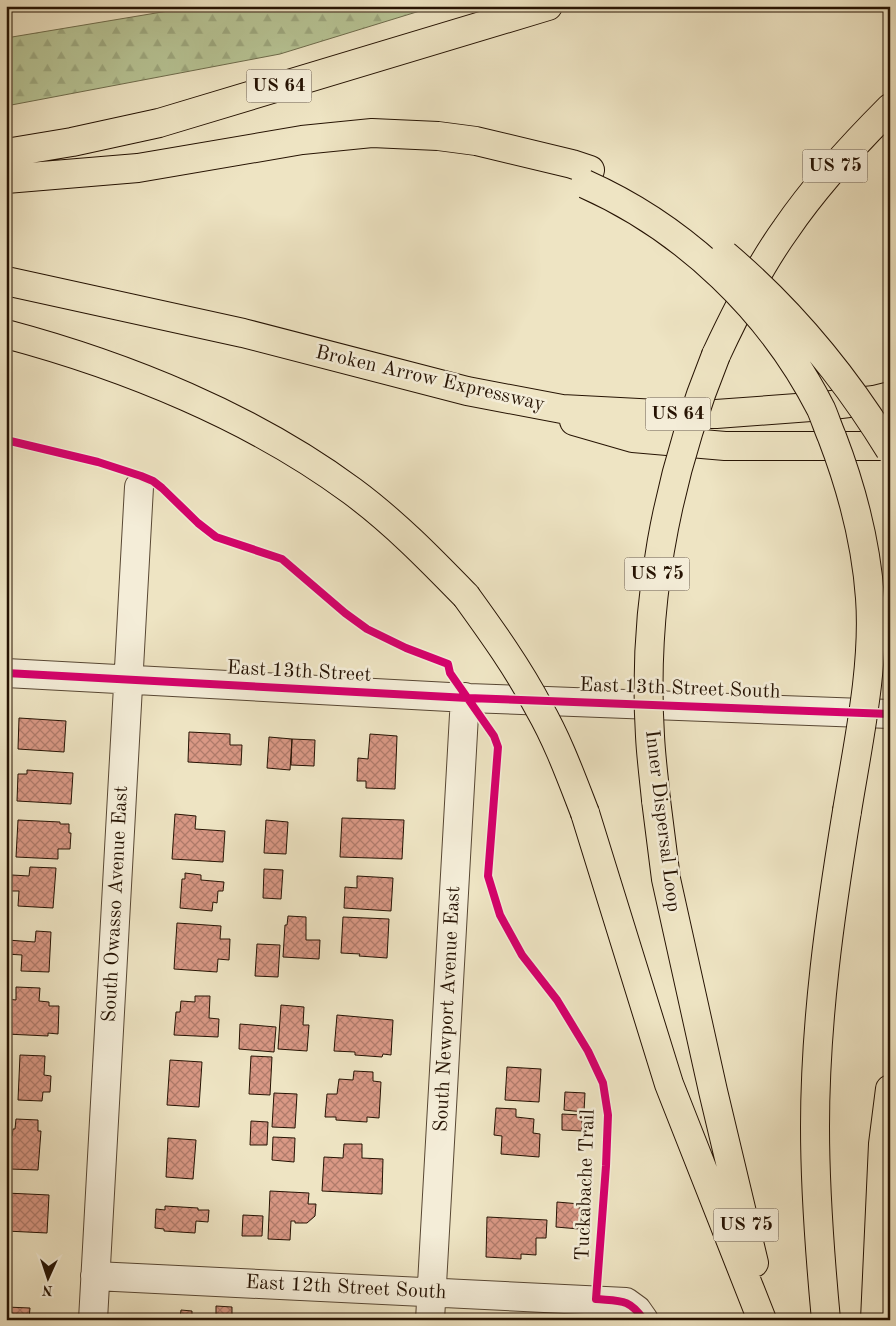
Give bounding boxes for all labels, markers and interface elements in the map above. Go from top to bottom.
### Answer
road number: US 64 [246,70,312,102]
road number: US 75 [802,150,868,182]
street label: Broken Arrow Expressway [313,343,547,415]
road number: US 64 [646,398,710,430]
road number: US 75 [624,558,690,590]
street label: East 13th Street [226,658,372,686]
street label: East 13th Street South [579,675,781,703]
street label: Inner Dispersal Loop [641,729,683,913]
street label: South Owasso Avenue East [100,785,132,1023]
street label: South Newport Avenue East [432,886,464,1132]
street label: Tuckabache Trail [573,1109,599,1261]
road number: US 75 [714,1208,778,1242]
north arrow [22,1254,72,1304]
street label: East 12th Street South [245,1273,447,1303]
text: N [41,1283,53,1297]

